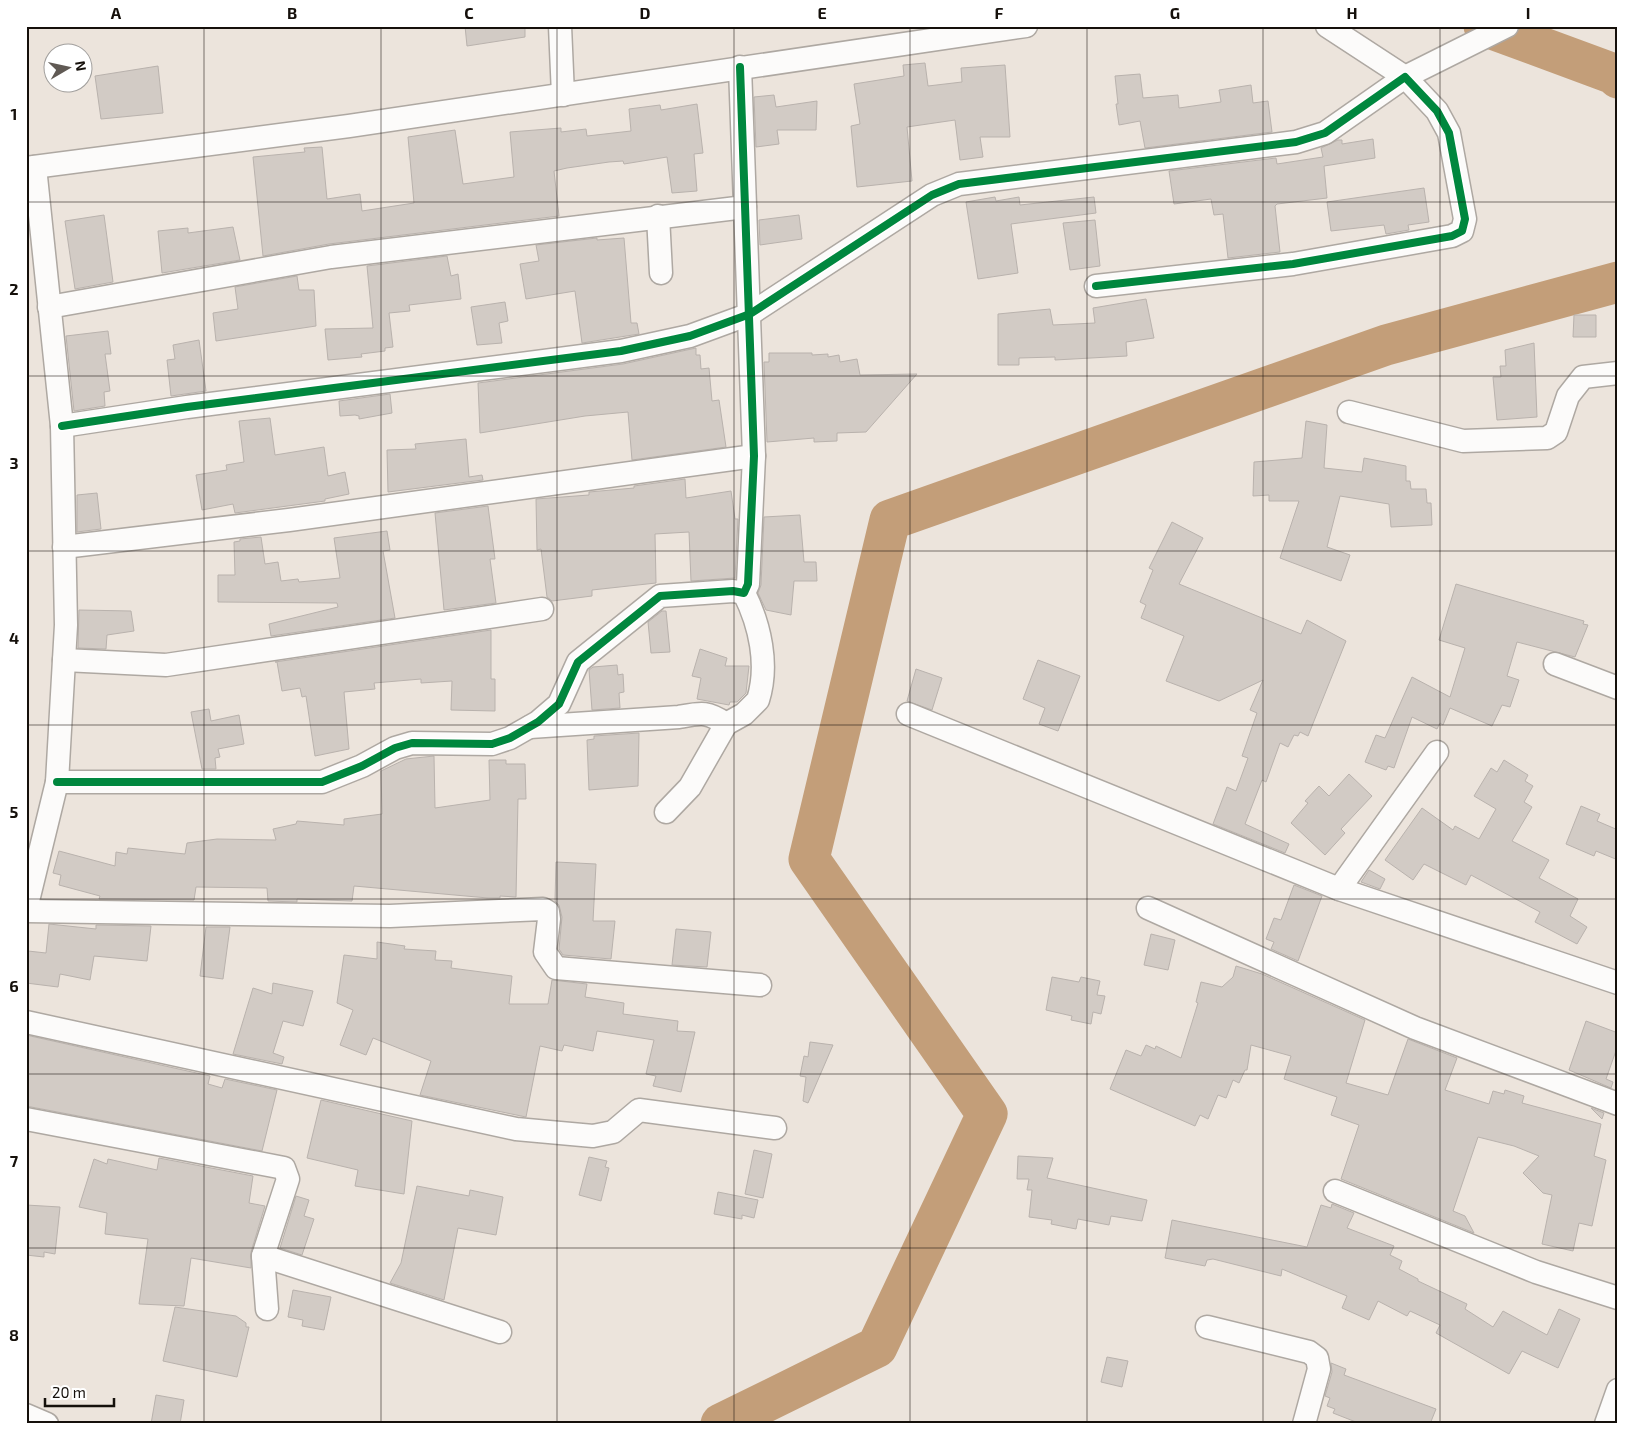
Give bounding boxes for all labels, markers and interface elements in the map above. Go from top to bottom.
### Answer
text: A [111,3,122,22]
text: B [287,3,297,22]
text: C [464,3,474,22]
text: D [640,3,651,22]
text: E [817,3,827,22]
text: F [995,3,1004,22]
text: G [1170,3,1180,22]
text: H [1346,3,1358,22]
text: I [1526,3,1530,22]
north arrow [42,42,92,92]
text: N [72,60,91,72]
text: 1 [11,104,17,123]
text: 2 [9,279,19,298]
text: 3 [9,453,19,472]
text: 4 [9,628,19,647]
text: 5 [10,802,19,821]
text: 6 [9,976,19,995]
text: 7 [10,1151,19,1170]
text: 8 [9,1325,19,1344]
scale bar [45,1375,114,1407]
text: 20 m [52,1383,86,1401]

